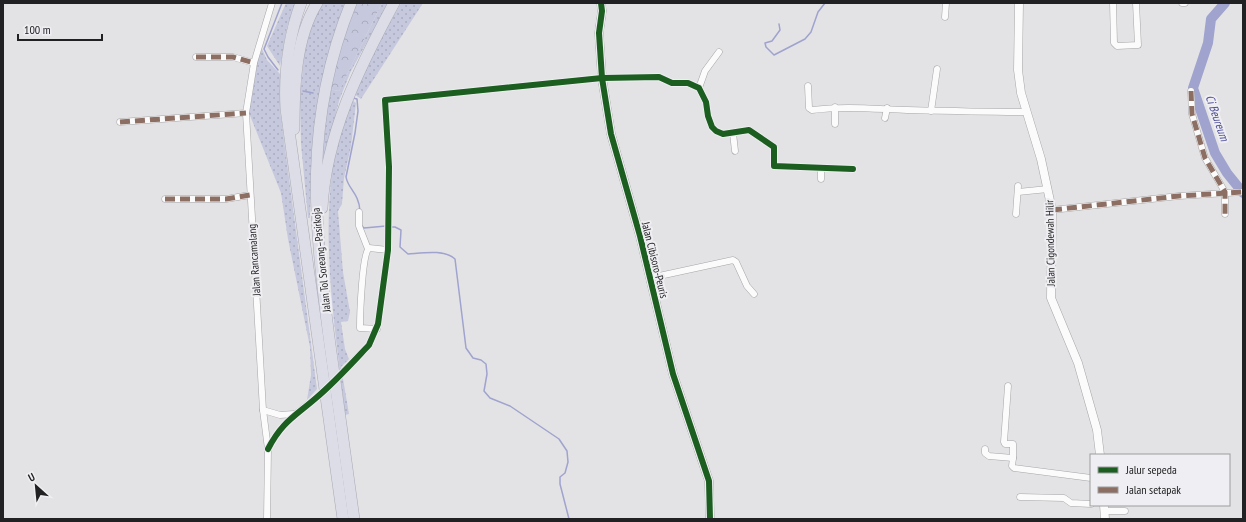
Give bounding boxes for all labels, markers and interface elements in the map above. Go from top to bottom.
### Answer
scale bar [18,16,102,42]
text: 100 m [24,22,51,37]
water label: Ci Beureum [1203,93,1233,144]
street label: Jalan Cigondewah Hilir [1042,200,1058,287]
street label: Jalan Tol Soreang–Pasirkoja [309,207,334,314]
street label: Jalan Cibisoro-Peuris [638,219,671,300]
street label: Jalan Rancamalang [244,223,264,297]
legend [1090,454,1230,506]
text: Jalur sepeda [1125,462,1177,477]
north arrow [16,466,56,506]
text: U [26,469,37,485]
text: Jalan setapak [1125,482,1181,497]

